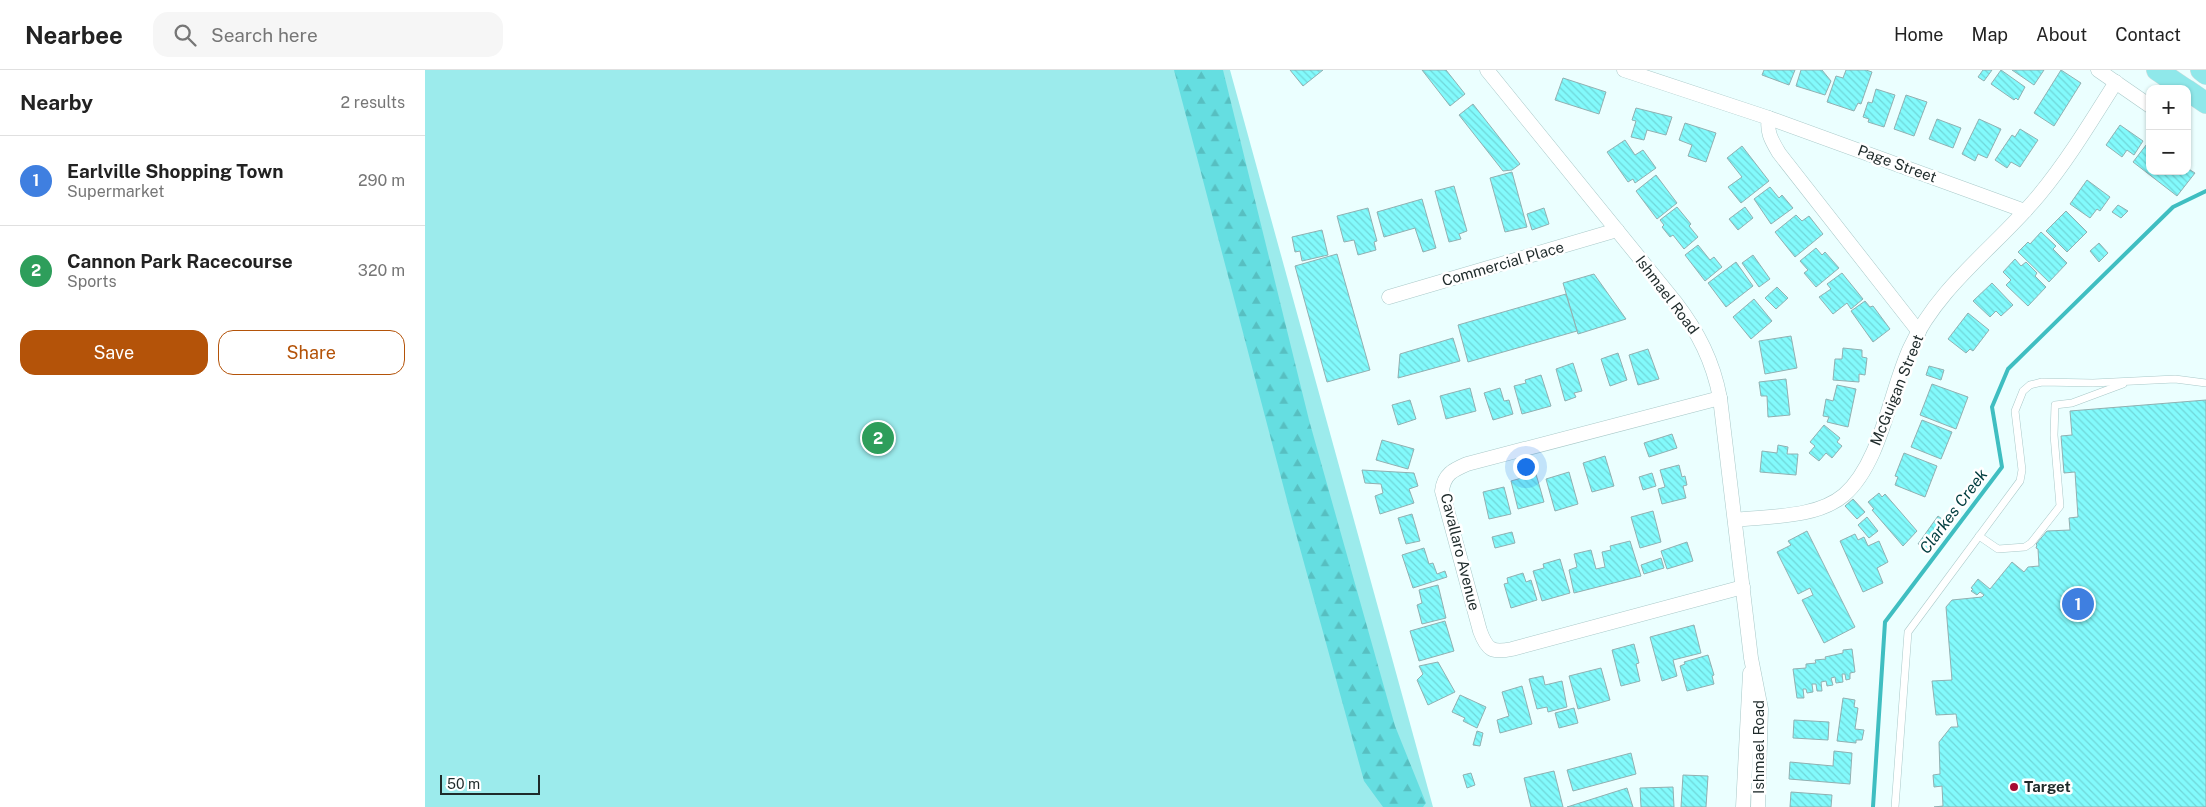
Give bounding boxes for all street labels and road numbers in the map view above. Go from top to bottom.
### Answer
street label: Page Street [1855,141,1939,186]
street label: Commercial Place [1440,238,1566,289]
street label: Ishmael Road [1632,252,1702,337]
street label: McGuigan Street [1866,332,1927,448]
street label: Cavallaro Avenue [1438,491,1483,612]
street label: Ishmael Road [1750,700,1767,794]

